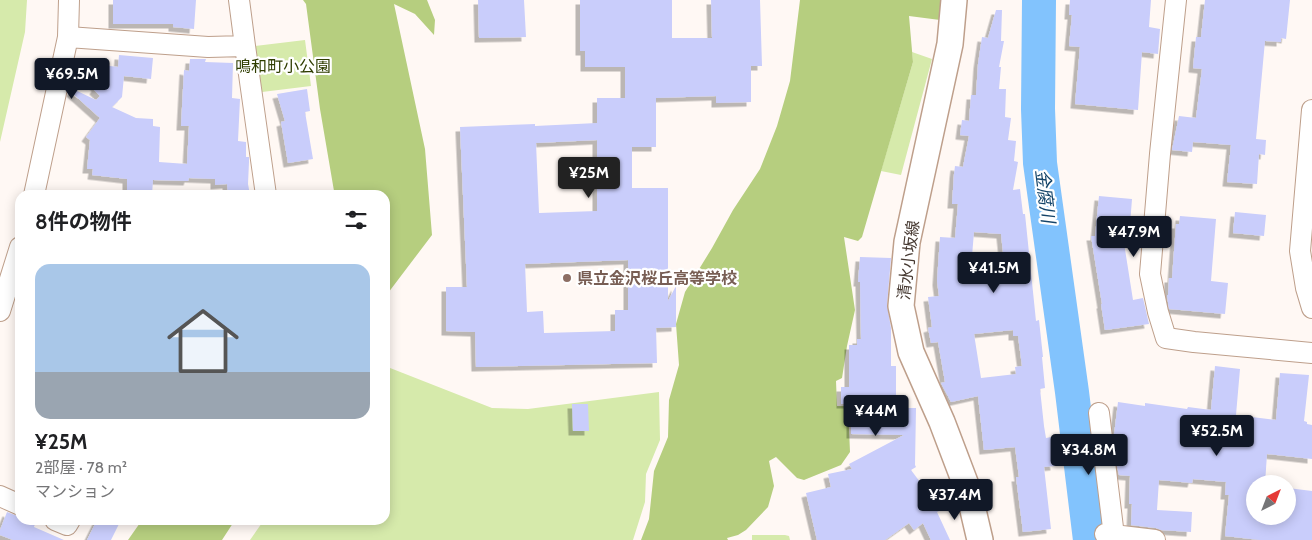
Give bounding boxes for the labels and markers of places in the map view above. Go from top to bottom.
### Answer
pin: ¥69.5M [31,58,113,100]
pin: ¥25M [559,156,619,199]
pin: ¥47.9M [1093,216,1175,258]
pin: ¥41.5M [953,252,1035,294]
place label: 県立金沢桜丘高等学校 [577,269,737,288]
marker: 県立金沢桜丘高等学校 [561,272,573,284]
pin: ¥44M [846,394,906,437]
pin: ¥52.5M [1176,414,1258,457]
pin: ¥34.8M [1048,434,1130,476]
pin: ¥37.4M [914,478,996,521]

